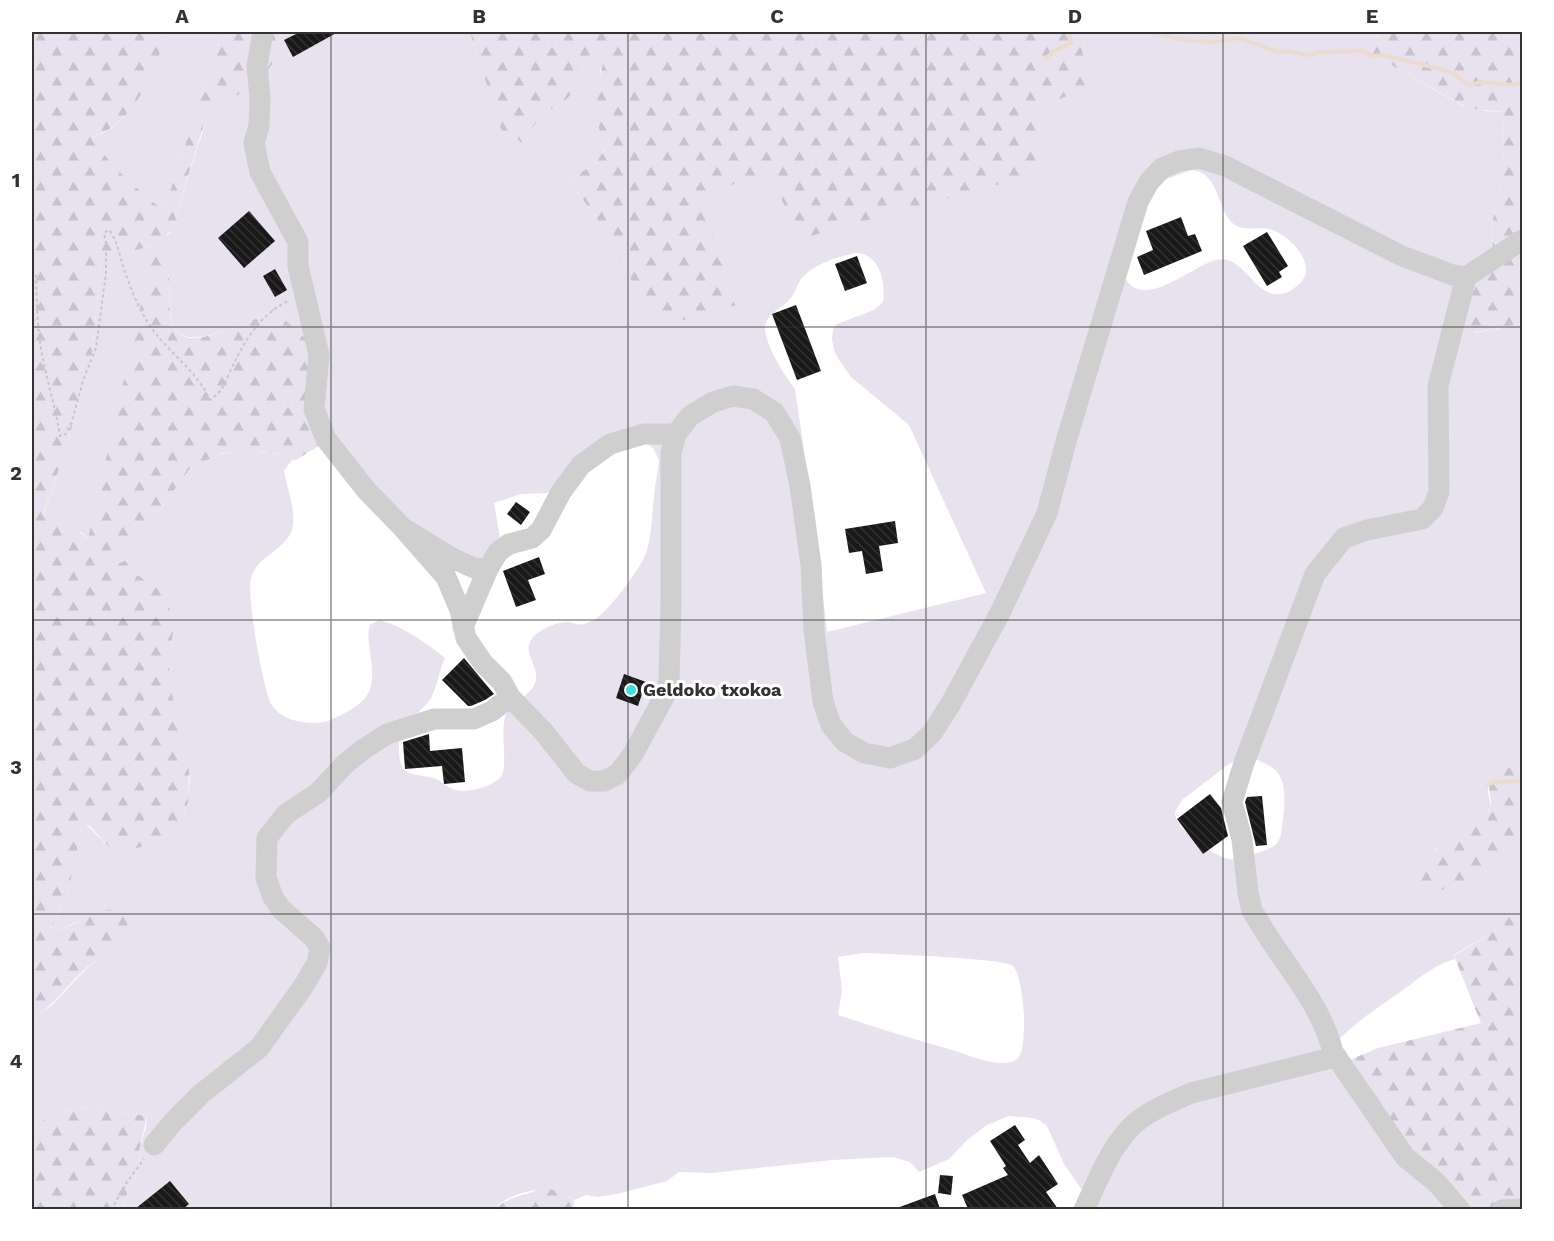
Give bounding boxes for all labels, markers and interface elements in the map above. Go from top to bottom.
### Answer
text: A [175,4,189,28]
text: B [472,4,486,28]
text: C [770,4,784,28]
text: D [1068,4,1082,28]
text: E [1366,4,1378,28]
text: 1 [12,168,20,192]
text: 2 [10,461,22,485]
place label: Geldoko txokoa [643,679,782,700]
marker: Geldoko txokoa [624,683,638,697]
text: 3 [10,755,22,779]
text: 4 [10,1049,23,1073]

